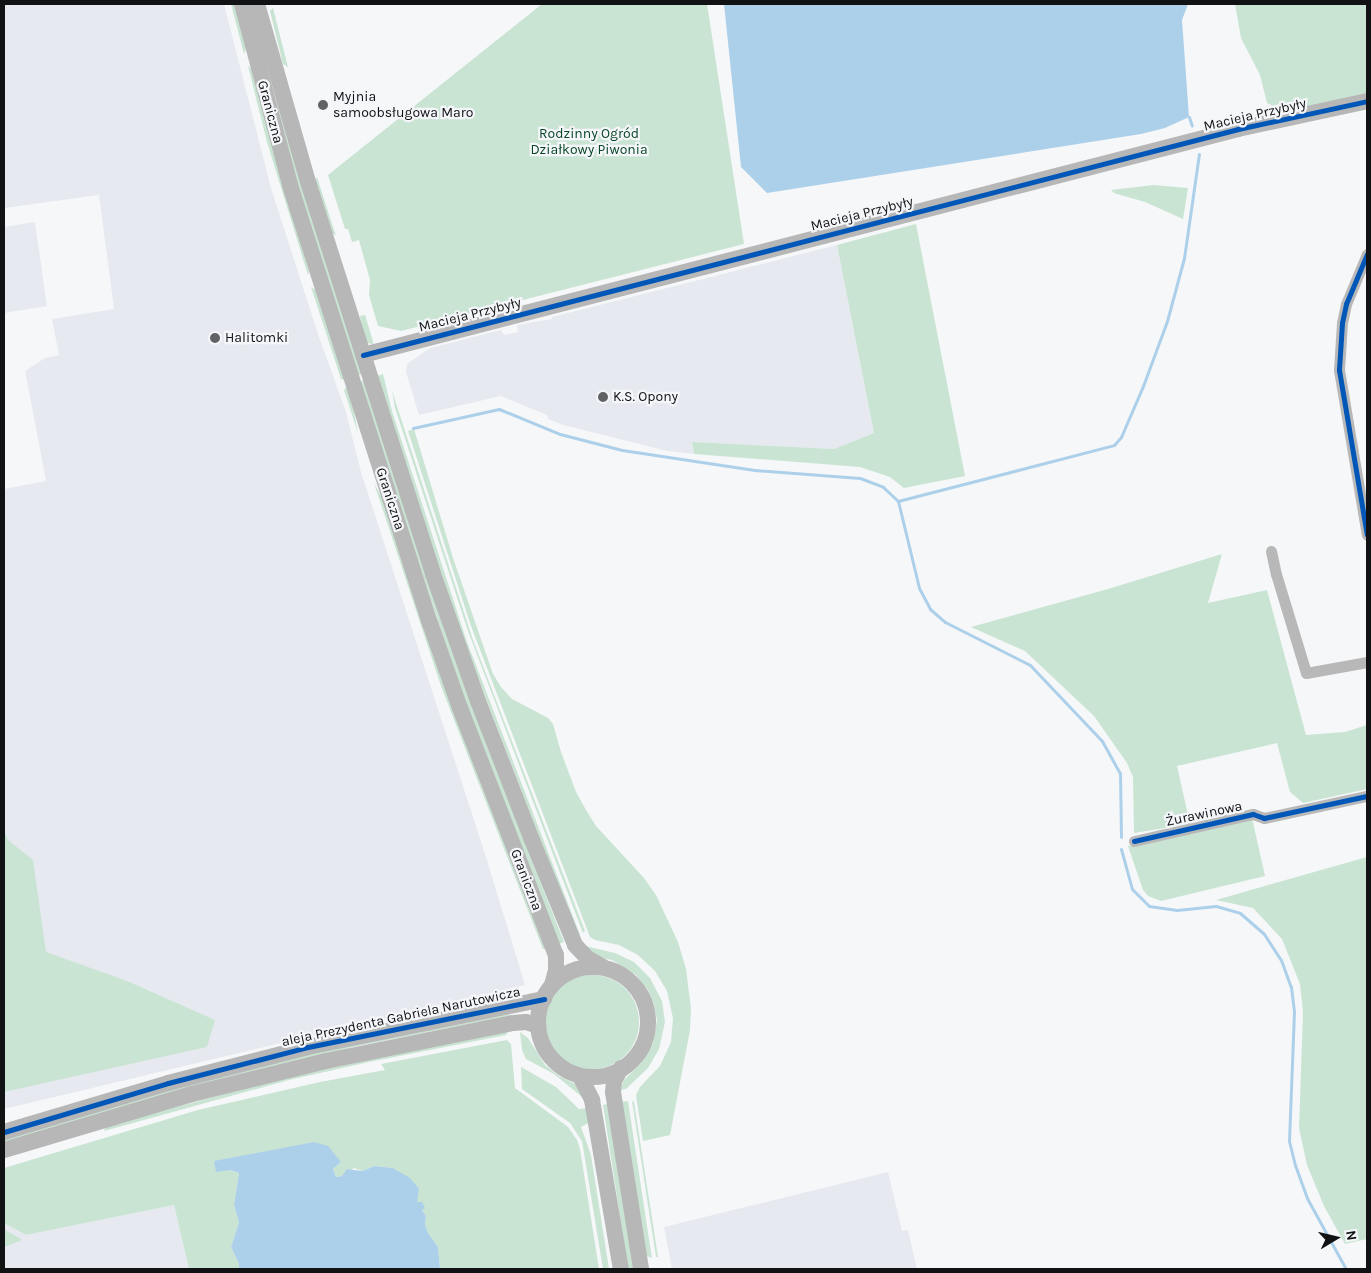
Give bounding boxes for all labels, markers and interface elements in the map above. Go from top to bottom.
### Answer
street label: Graniczna [254,79,286,145]
place label: Myjnia samoobsługowa Maro [333,89,474,121]
street label: Macieja Przybyły [1202,95,1308,135]
marker: Myjnia samoobsługowa Maro [317,99,329,111]
park label: Rodzinny Ogród Działkowy Piwonia [530,126,648,158]
street label: Macieja Przybyły [809,193,915,235]
street label: Macieja Przybyły [417,294,523,336]
place label: Halitomki [225,330,288,346]
marker: Halitomki [209,332,221,344]
place label: K.S. Opony [613,389,678,405]
marker: K.S. Opony [597,391,609,403]
street label: Graniczna [372,466,408,532]
street label: Żurawinowa [1164,798,1244,830]
street label: Graniczna [507,847,545,913]
street label: aleja Prezydenta Gabriela Narutowicza [280,983,522,1051]
north arrow [1311,1213,1361,1263]
text: N [1342,1229,1360,1242]

